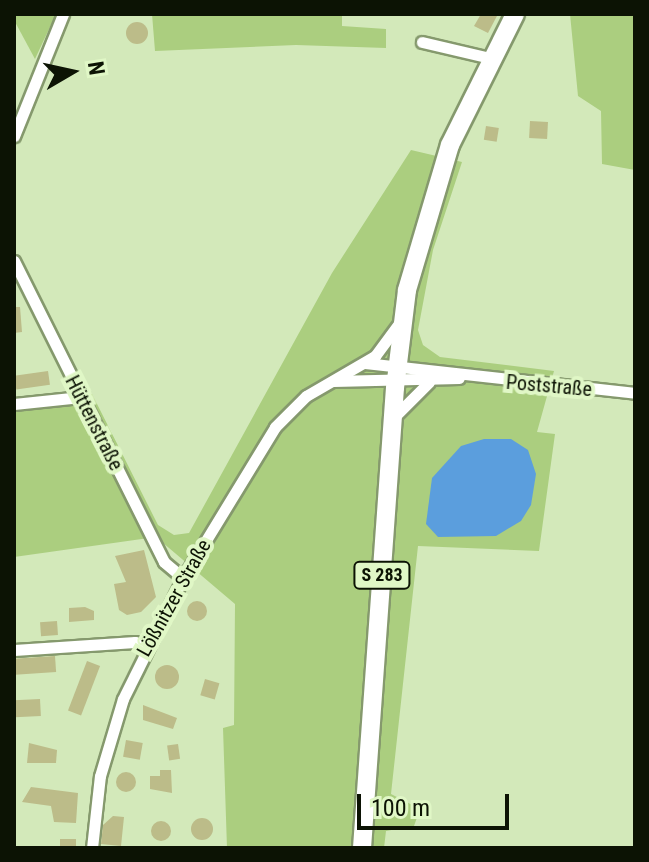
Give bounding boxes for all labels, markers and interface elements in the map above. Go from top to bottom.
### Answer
north arrow [32,32,112,112]
text: N [83,60,110,77]
street label: Poststraße [505,370,593,402]
street label: Hüttenstraße [60,372,128,474]
street label: Lößnitzer Straße [132,535,216,661]
road number: S 283 [352,561,412,589]
scale bar [361,778,513,828]
text: 100 m [371,794,430,822]

